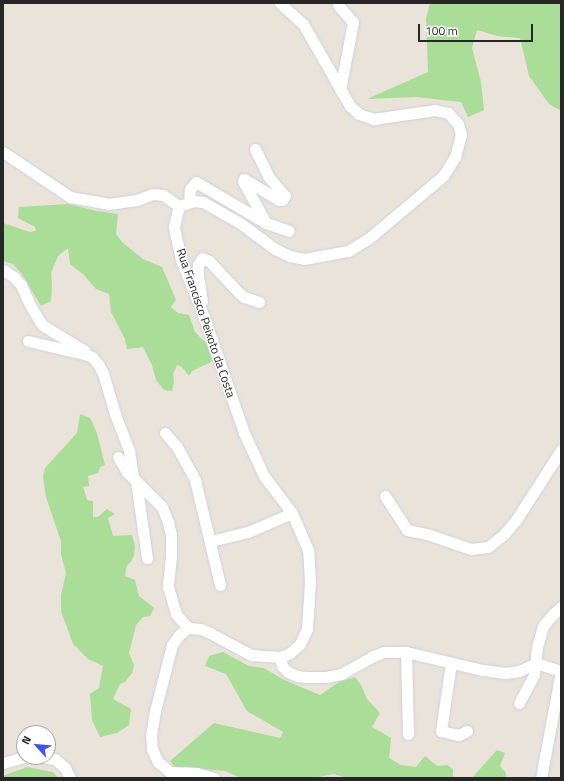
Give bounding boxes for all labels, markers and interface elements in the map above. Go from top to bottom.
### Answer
scale bar [420,16,535,42]
text: 100 m [425,21,458,40]
street label: Rua Francisco Peixoto da Costa [174,247,238,399]
north arrow [16,725,56,765]
text: N [17,733,35,747]

